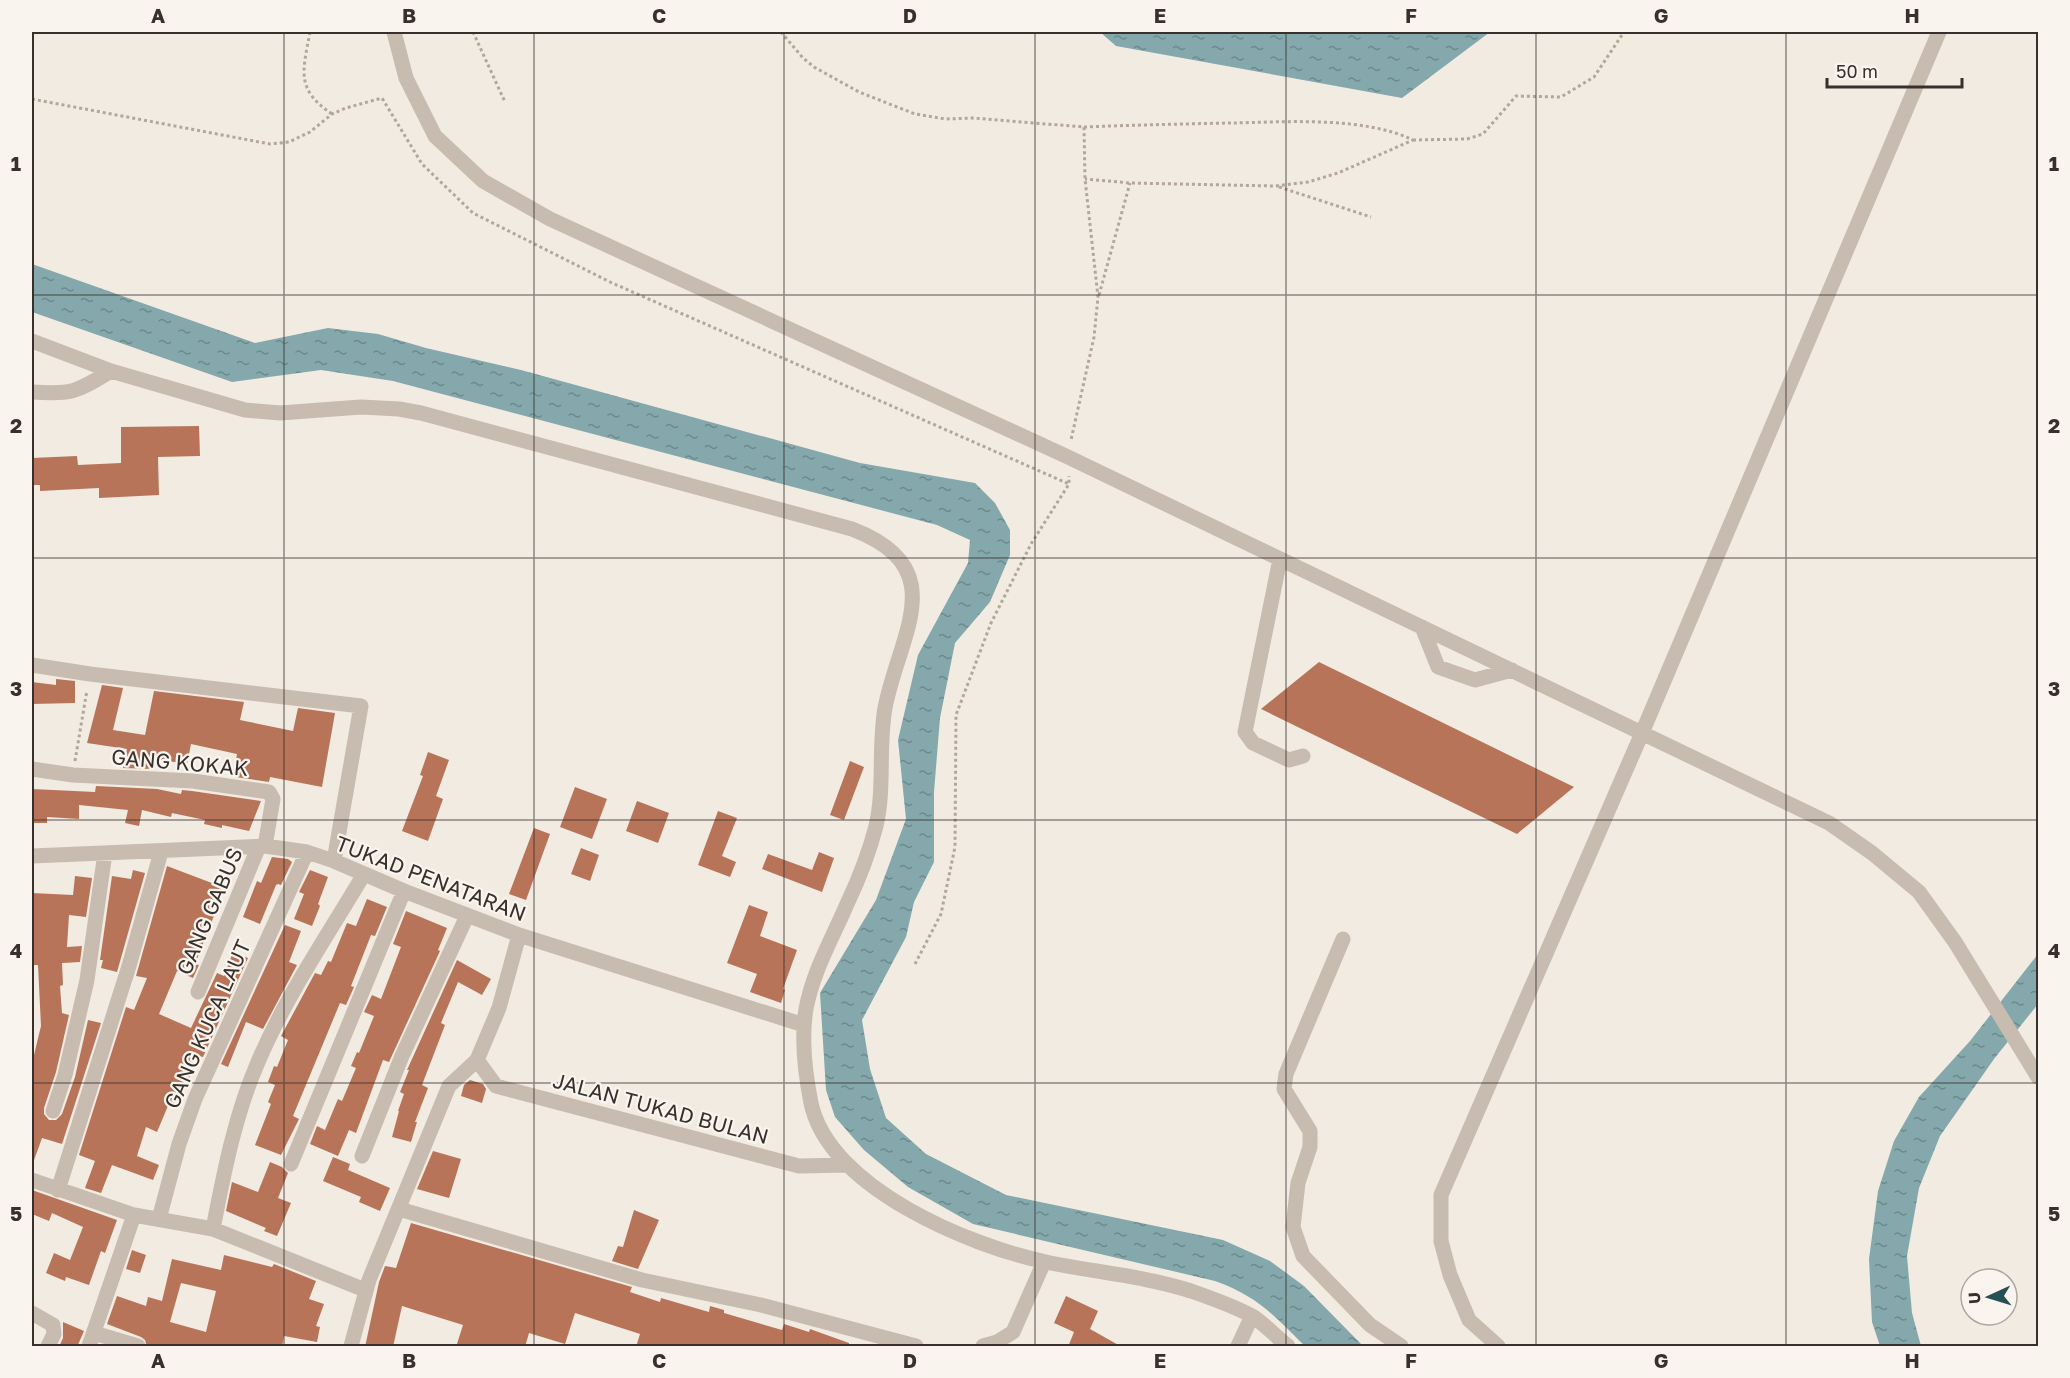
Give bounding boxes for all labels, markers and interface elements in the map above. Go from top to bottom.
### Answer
text: A [151,3,165,27]
text: B [402,3,416,27]
text: C [652,3,666,27]
text: D [903,3,917,27]
text: E [1154,3,1166,27]
text: F [1405,3,1417,27]
text: G [1654,3,1668,27]
text: H [1904,3,1920,27]
scale bar [1827,51,1962,89]
text: 50 m [1836,60,1878,82]
text: 1 [11,151,21,175]
text: 1 [2049,151,2059,175]
text: 2 [10,413,22,437]
text: 2 [2048,413,2060,437]
text: 3 [10,676,22,700]
text: 3 [2048,676,2060,700]
street label: GANG KOKAK [110,743,250,781]
street label: TUKAD PENATARAN [332,830,530,926]
street label: GANG GABUS [171,843,247,979]
street label: GANG KUCA LAUT [158,936,256,1112]
text: 4 [10,938,22,962]
text: 4 [2048,938,2060,962]
street label: JALAN TUKAD BULAN [550,1067,772,1149]
text: 5 [10,1201,22,1225]
text: 5 [2048,1201,2060,1225]
north arrow [1959,1267,2019,1327]
text: U [1964,1292,1984,1305]
text: A [151,1348,165,1372]
text: B [402,1348,416,1372]
text: C [652,1348,666,1372]
text: D [903,1348,917,1372]
text: E [1154,1348,1166,1372]
text: F [1405,1348,1417,1372]
text: G [1654,1348,1668,1372]
text: H [1904,1348,1920,1372]

